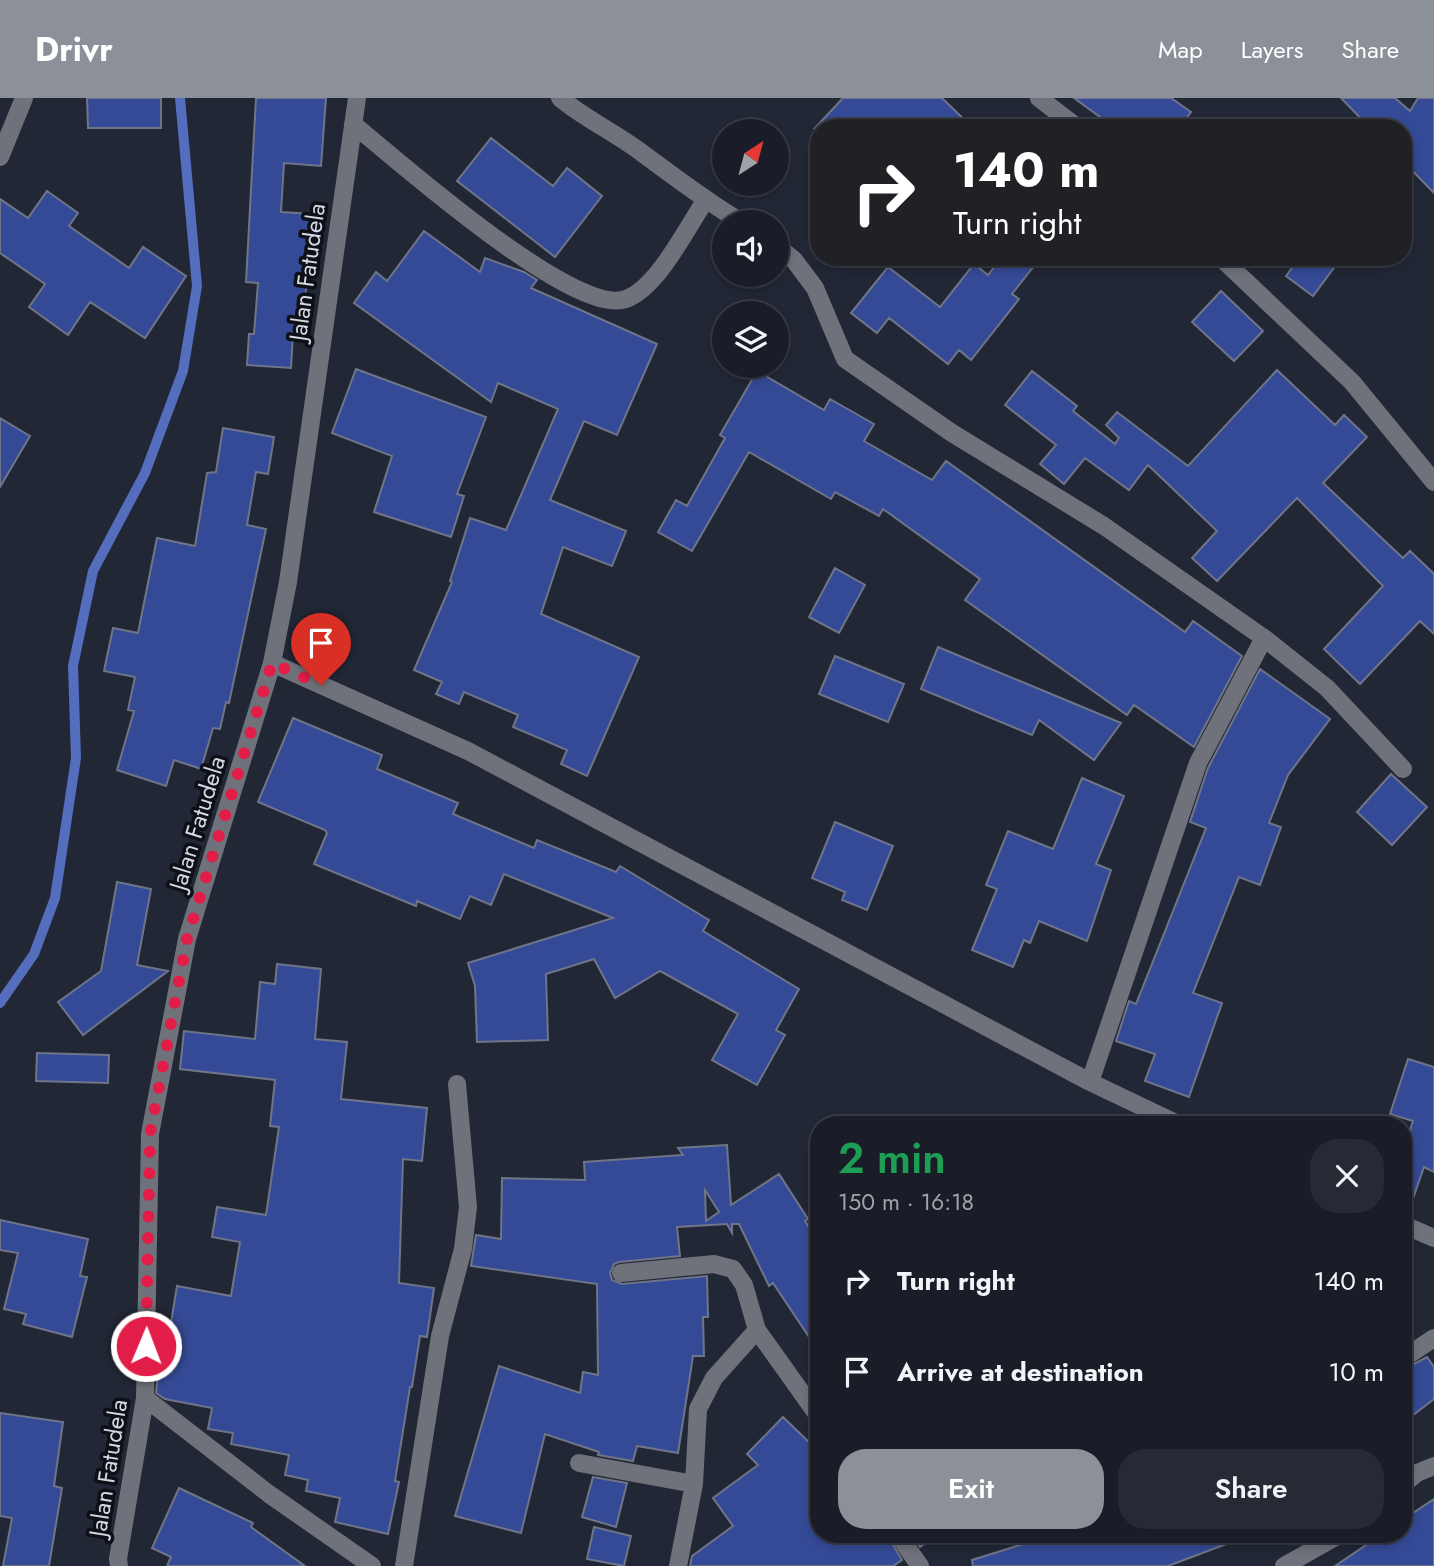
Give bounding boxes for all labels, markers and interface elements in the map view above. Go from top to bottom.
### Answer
text: Drivr [35,26,113,73]
text: Map [1158,32,1203,67]
text: Layers [1241,32,1303,67]
text: Share [1341,32,1399,67]
north arrow [712,119,789,196]
map controls [712,119,789,378]
text: 140 m [953,135,1099,205]
icon: right [838,147,929,238]
text: Turn right [953,200,1082,246]
street label: Jalan Fatudela [280,201,334,346]
button: sound [712,210,789,287]
button: layers [712,301,789,378]
pin [291,613,351,685]
icon: arrive [302,624,340,662]
street label: Jalan Fatudela [159,752,234,897]
text: 2 min [838,1128,946,1189]
button: close [1310,1139,1384,1213]
text: 150 m · 16:18 [838,1185,974,1219]
icon: right [838,1262,876,1300]
text: Turn right [897,1262,1015,1300]
text: 140 m [1313,1262,1384,1300]
position arrow [109,1309,183,1383]
icon: arrive [838,1353,876,1391]
text: Arrive at destination [897,1353,1144,1391]
text: 10 m [1329,1353,1384,1391]
street label: Jalan Fatudela [79,1397,136,1542]
button: Exit [838,1449,1104,1529]
button: Share [1118,1449,1384,1529]

